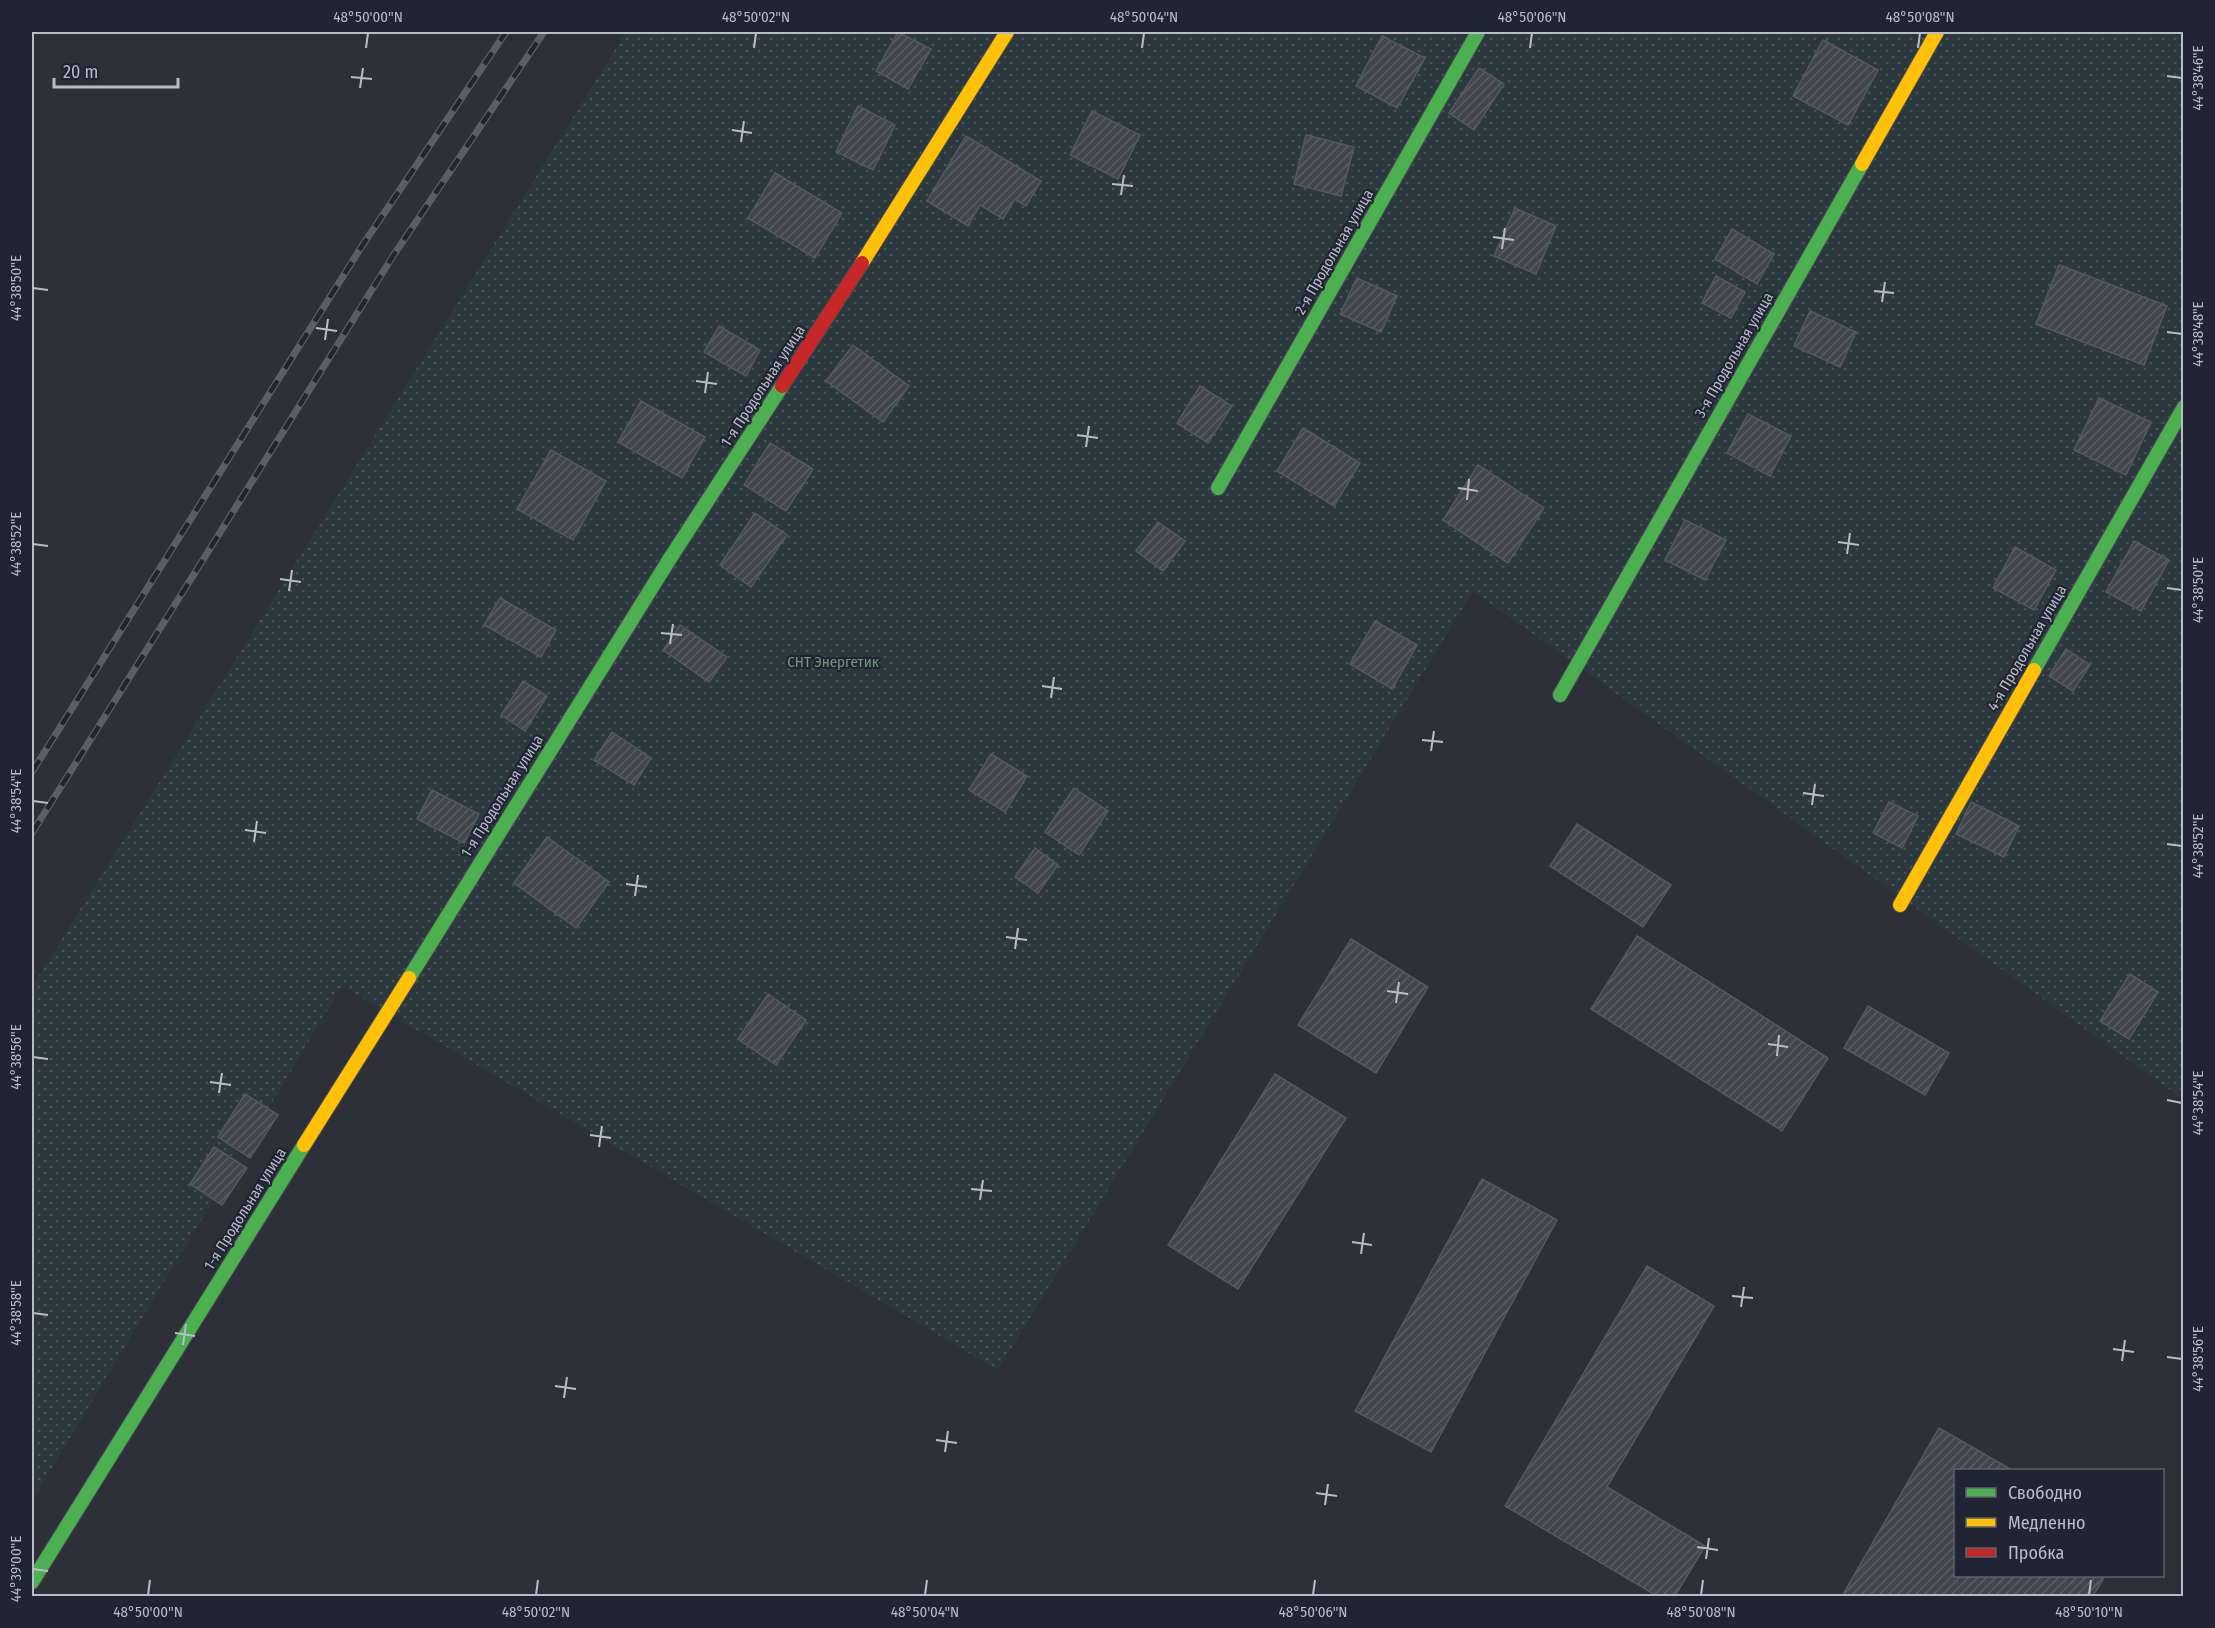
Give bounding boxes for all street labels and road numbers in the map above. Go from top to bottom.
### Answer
street label: 2-я Продольная улица [1291,186,1377,318]
street label: 3-я Продольная улица [1691,289,1777,421]
street label: 1-я Продольная улица [717,322,809,450]
street label: 4-я Продольная улица [1984,582,2070,714]
street label: 1-я Продольная улица [457,732,547,860]
street label: 1-я Продольная улица [200,1145,290,1273]

